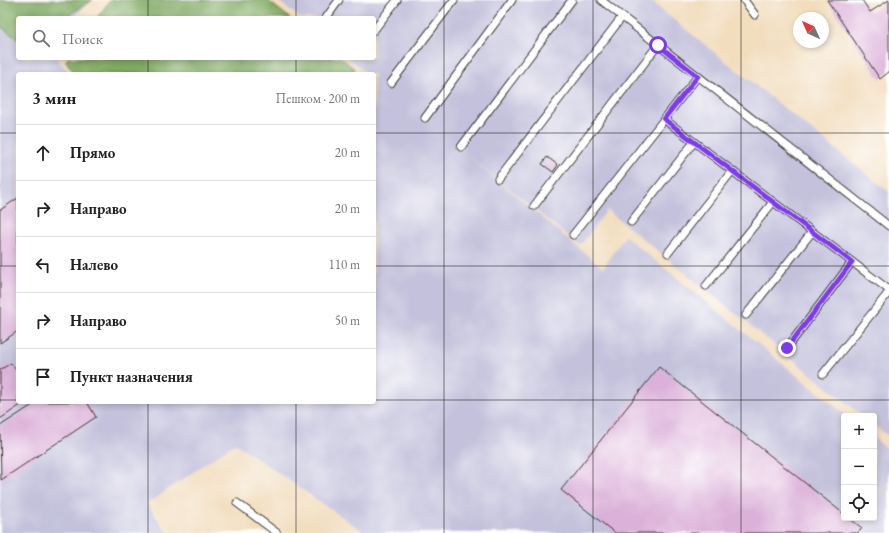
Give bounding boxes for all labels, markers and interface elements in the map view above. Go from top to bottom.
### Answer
north arrow [793,12,829,48]
search box [16,16,376,60]
icon: search [30,27,52,49]
text: Поиск [62,29,103,48]
route start [649,36,667,54]
text: 3 мин [32,87,76,109]
text: Пешком · 200 m [276,90,360,107]
icon: ahead [32,142,54,164]
text: Прямо [70,143,115,162]
text: 20 m [335,144,360,161]
icon: right [32,198,54,220]
text: Направо [70,199,127,218]
text: 20 m [335,200,360,217]
icon: left [32,254,54,276]
text: Налево [70,255,118,274]
text: 110 m [329,256,360,273]
icon: right [32,310,54,332]
text: Направо [70,311,127,330]
text: 50 m [335,312,360,329]
route end [778,339,796,357]
icon: arrive [32,366,54,388]
text: Пункт назначения [70,367,193,386]
map controls [841,413,877,521]
button: + [841,413,877,449]
button: − [841,449,877,485]
button: locate [841,485,877,521]

